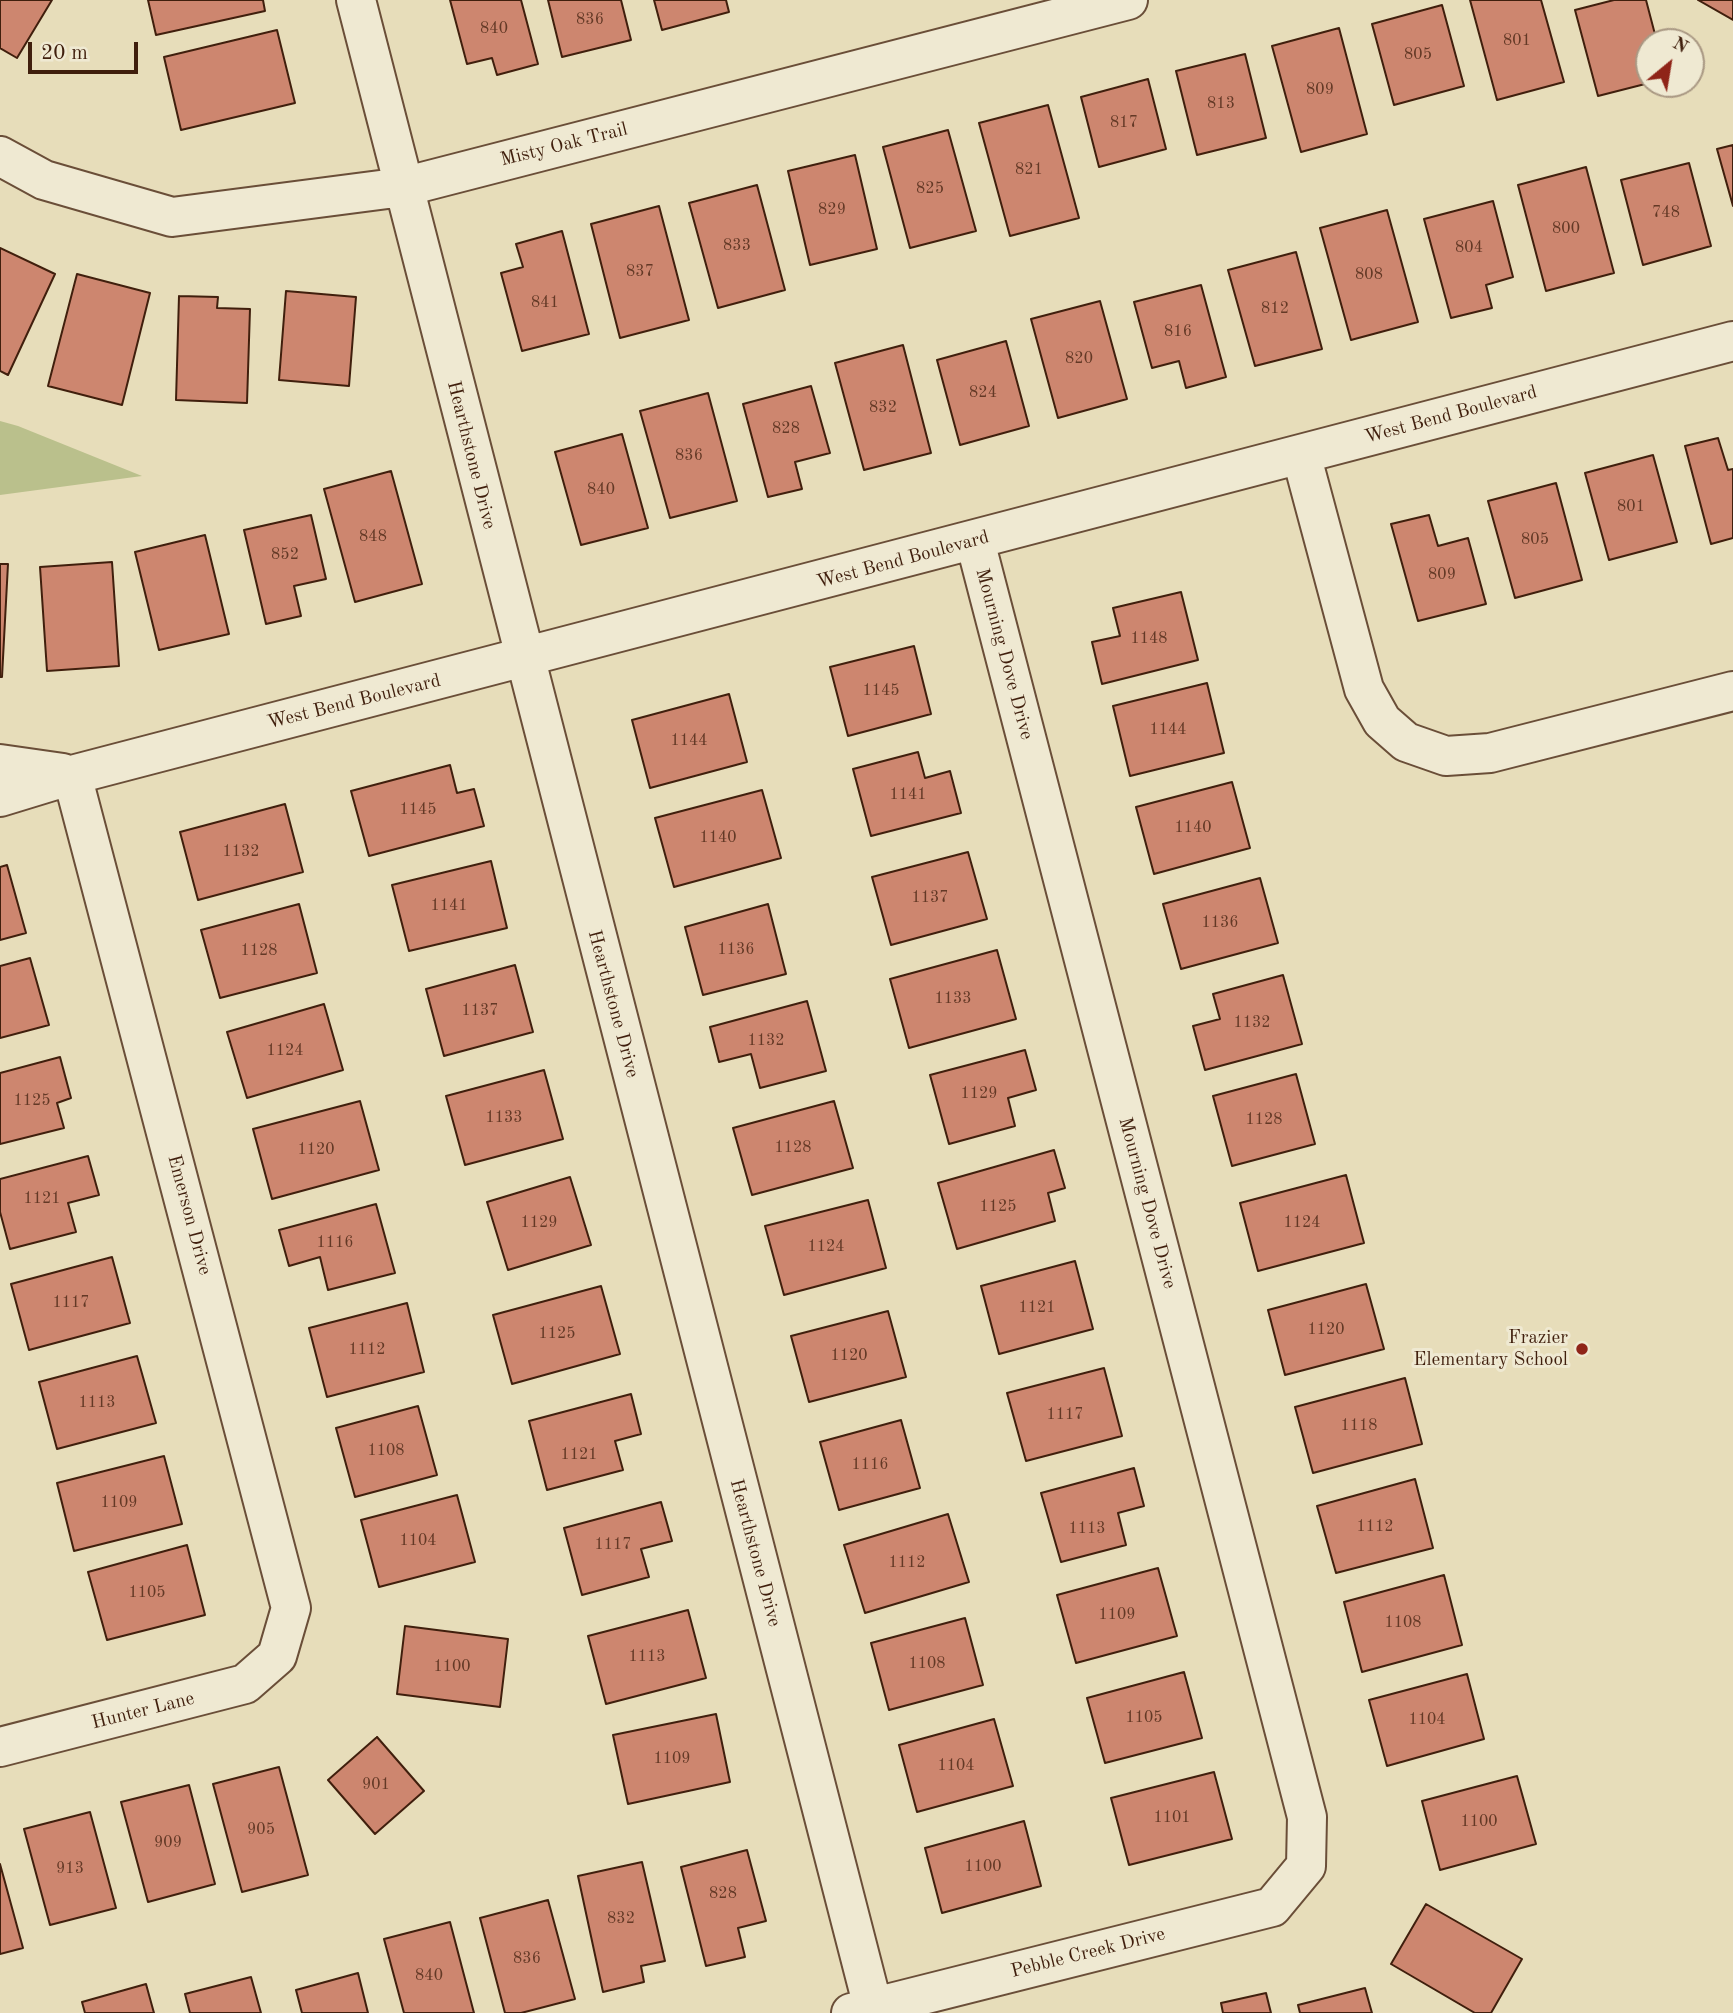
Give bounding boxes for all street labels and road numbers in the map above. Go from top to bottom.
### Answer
street label: Misty Oak Trail [498,118,630,172]
street label: Hearthstone Drive [442,378,500,532]
street label: West Bend Boulevard [1362,381,1540,449]
street label: West Bend Boulevard [814,526,992,594]
street label: Mourning Dove Drive [970,566,1038,742]
street label: West Bend Boulevard [265,669,443,735]
street label: Hearthstone Drive [582,928,644,1080]
street label: Mourning Dove Drive [1113,1115,1181,1291]
street label: Emerson Drive [162,1152,216,1278]
street label: Hearthstone Drive [724,1477,786,1629]
street label: Hunter Lane [89,1687,197,1735]
street label: Pebble Creek Drive [1009,1923,1167,1983]

